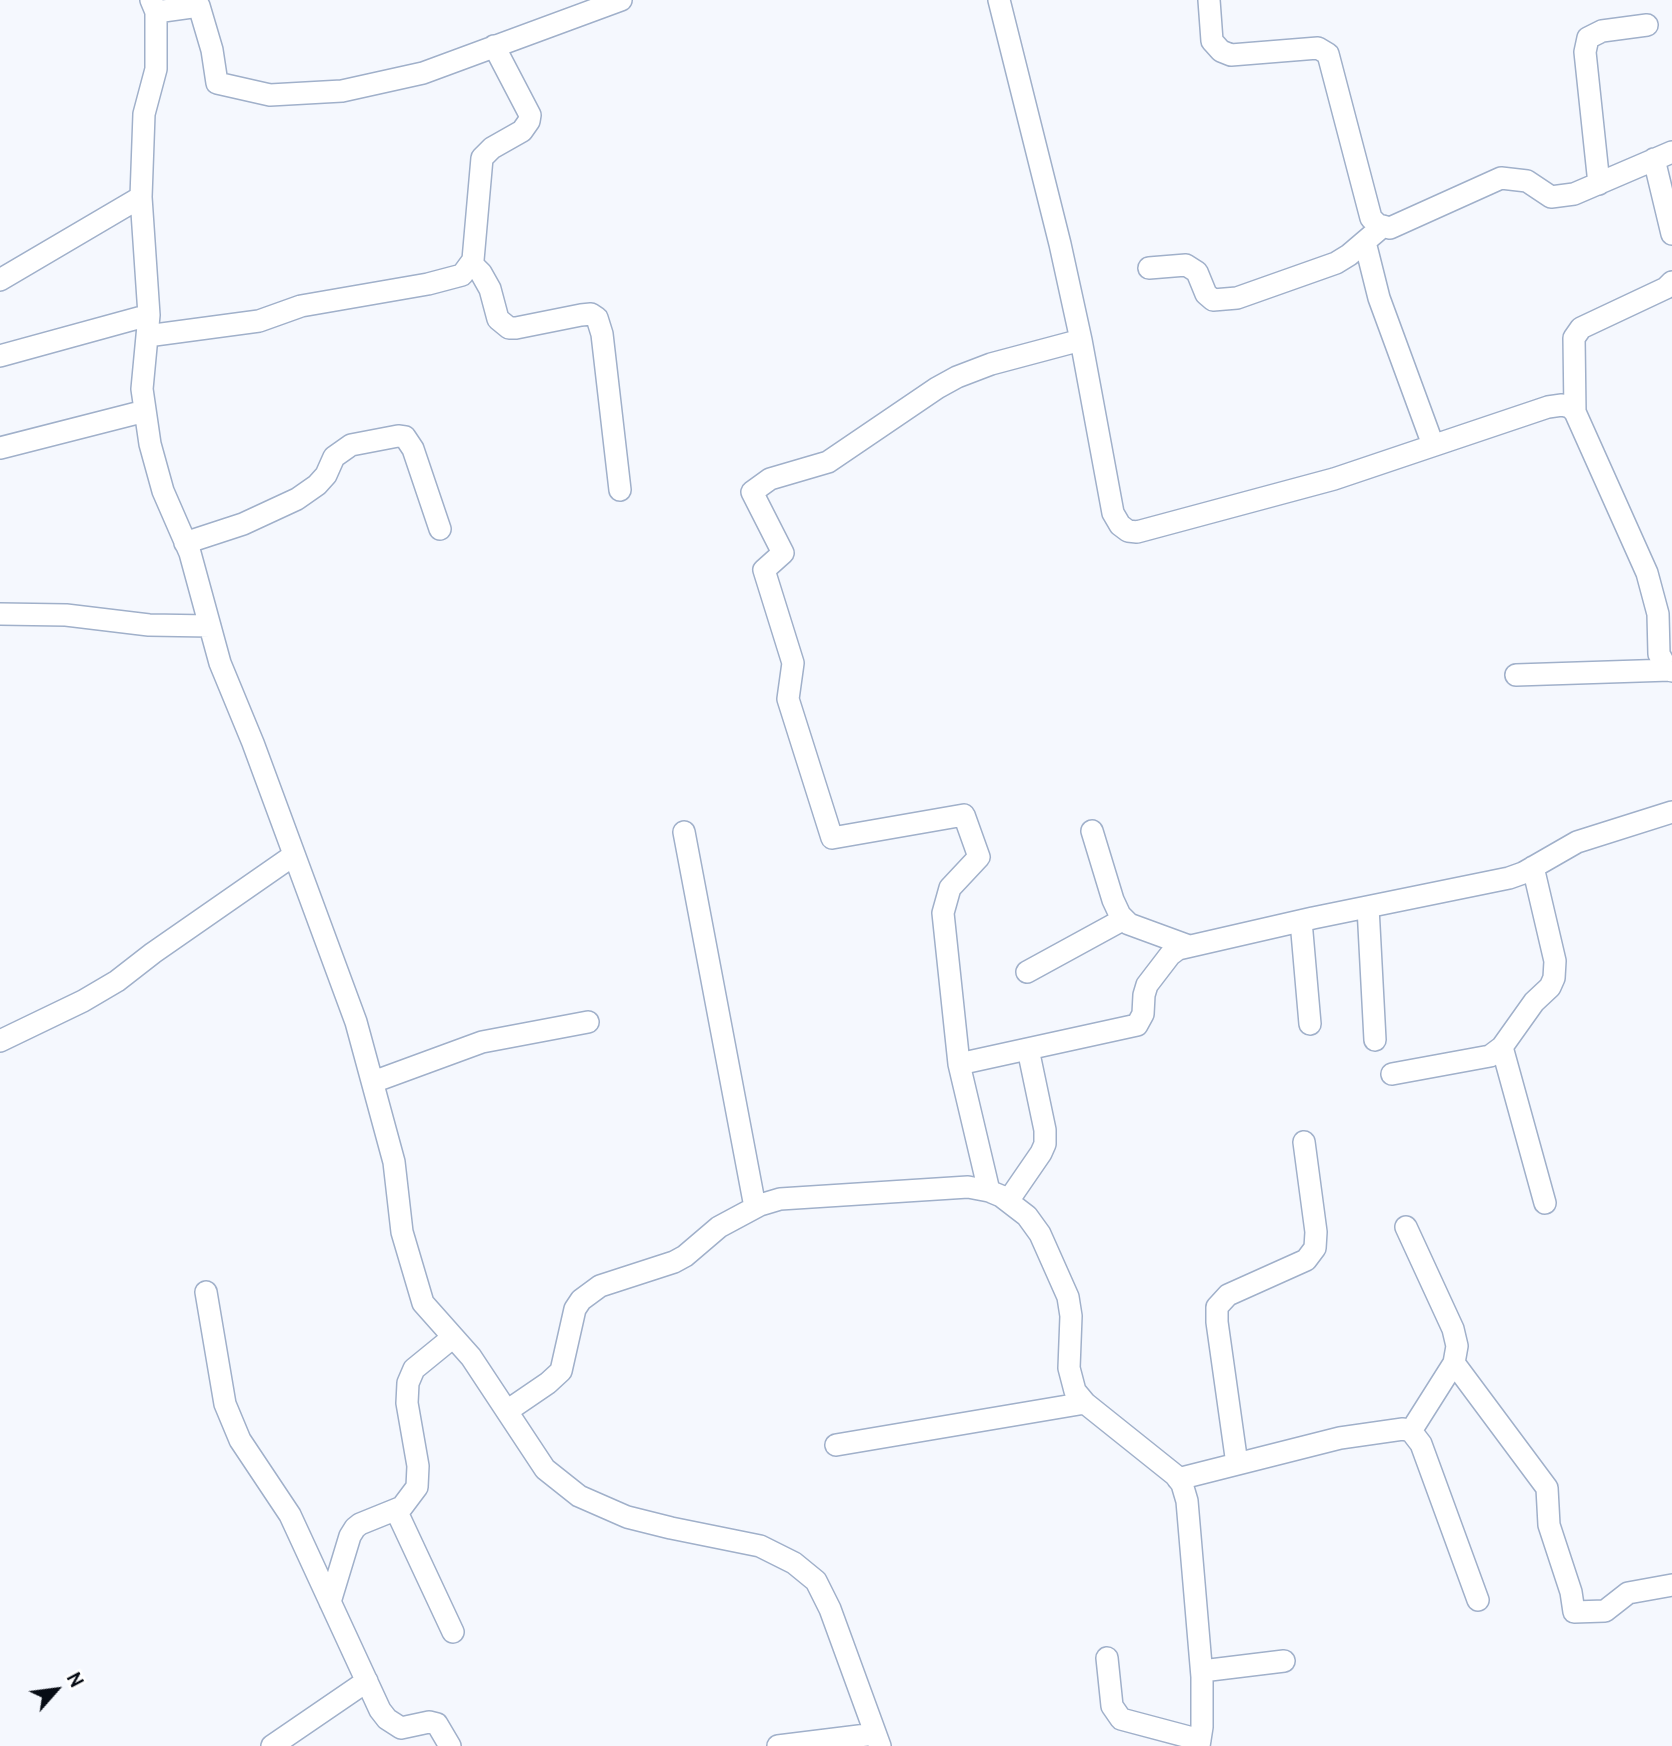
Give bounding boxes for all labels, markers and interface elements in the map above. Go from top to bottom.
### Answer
north arrow [21,1655,91,1725]
text: N [62,1669,88,1691]

